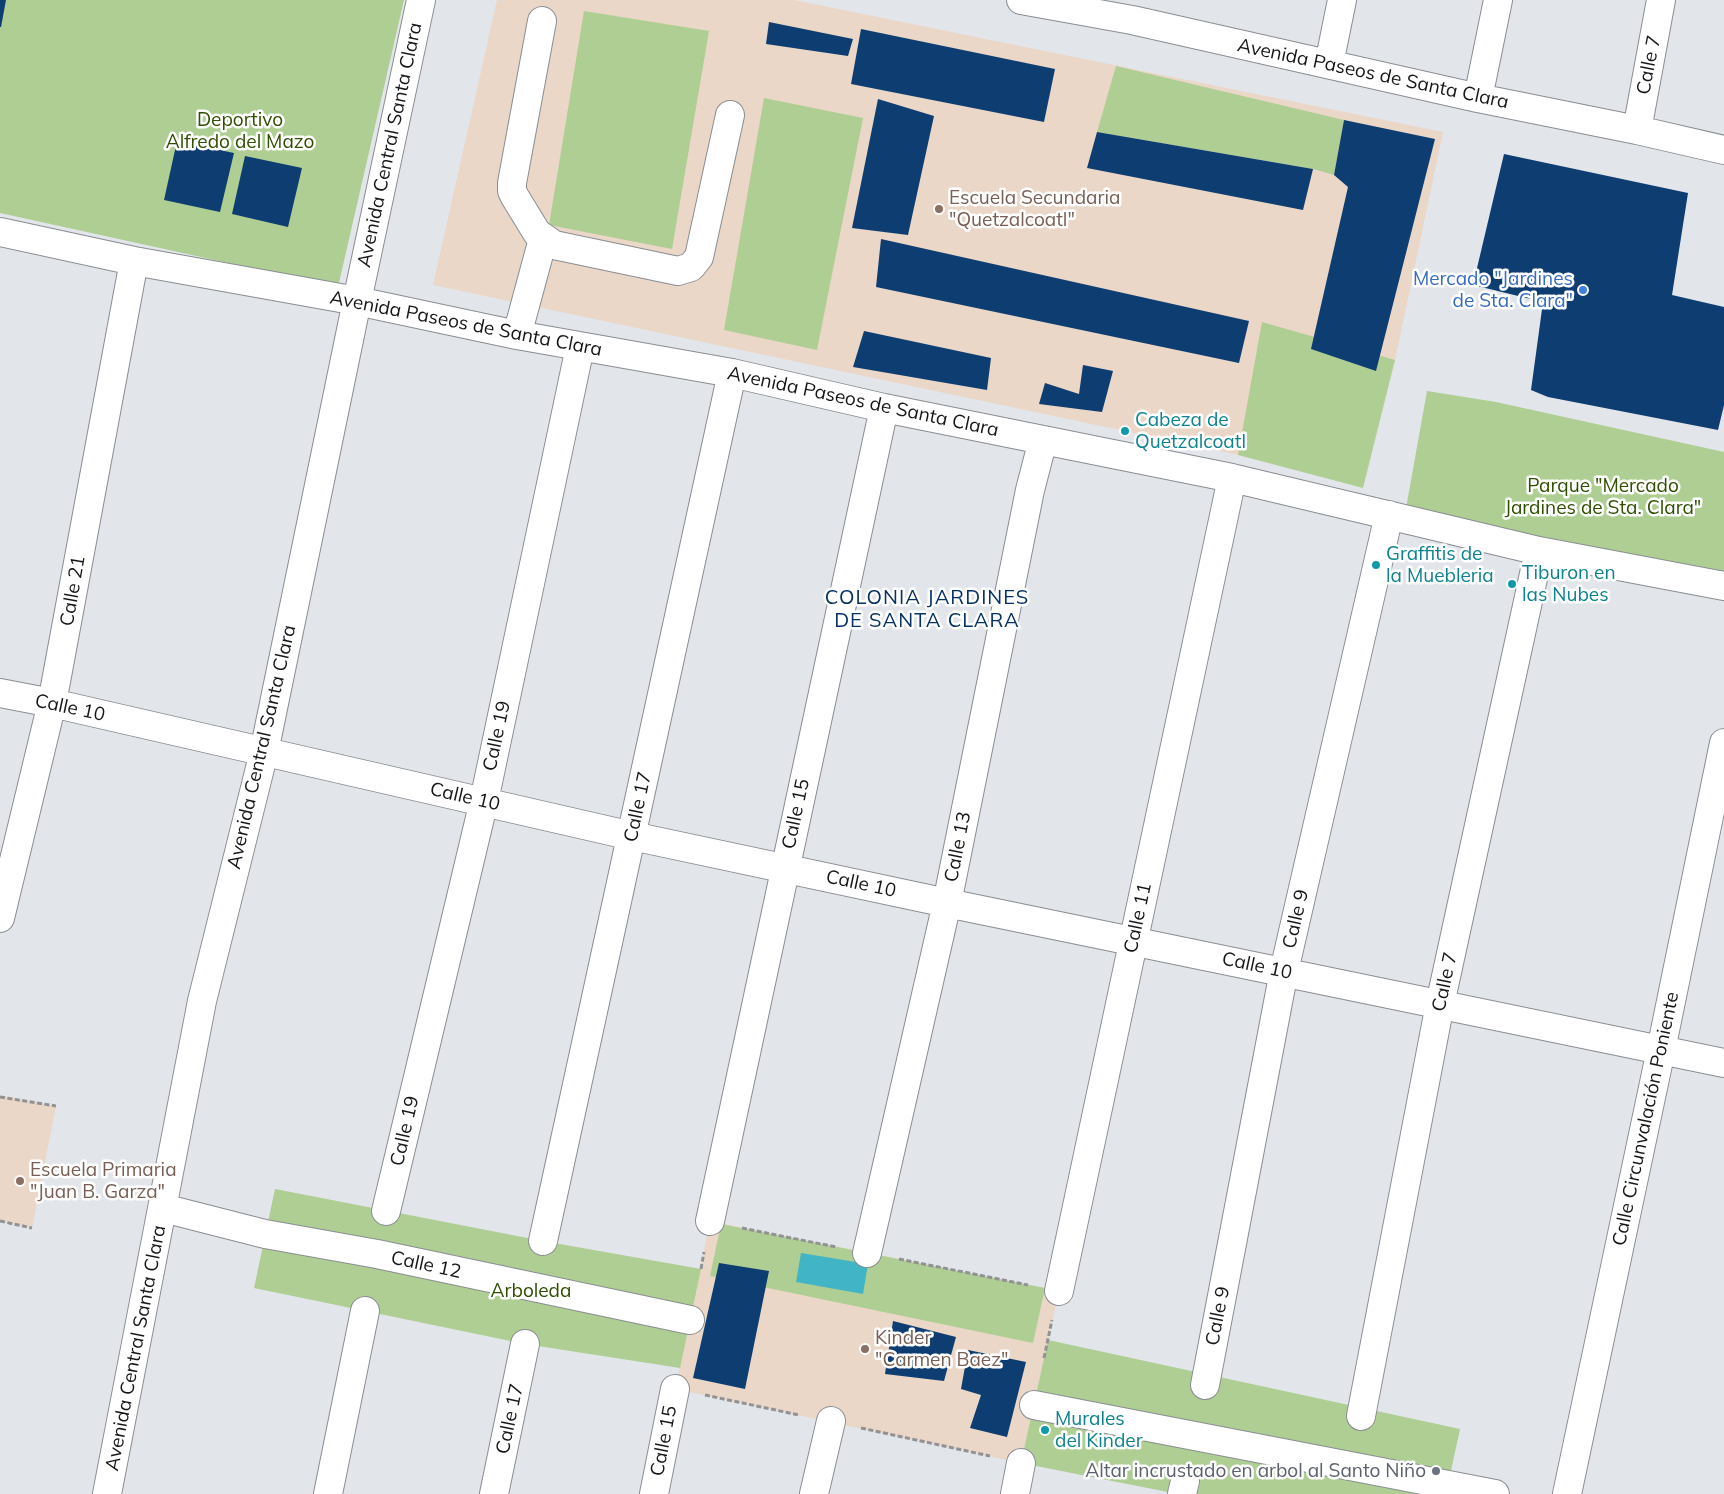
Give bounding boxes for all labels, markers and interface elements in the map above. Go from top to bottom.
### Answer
street label: Avenida Central Santa Clara [353,20,427,270]
street label: Calle 7 [1632,33,1666,97]
street label: Avenida Paseos de Santa Clara [1235,34,1511,114]
park label: Deportivo Alfredo del Mazo [166,109,314,153]
place label: Escuela Secundaria "Quetzalcoatl" [949,187,1120,231]
marker: Escuela Secundaria "Quetzalcoatl" [933,203,945,215]
place label: Mercado "Jardines de Sta. Clara" [1413,268,1573,312]
marker: Mercado "Jardines de Sta. Clara" [1577,284,1589,296]
street label: Avenida Paseos de Santa Clara [328,286,604,362]
street label: Avenida Paseos de Santa Clara [725,362,1001,442]
place label: Cabeza de Quetzalcoatl [1135,409,1246,453]
marker: Cabeza de Quetzalcoatl [1119,425,1131,437]
park label: Parque "Mercado Jardines de Sta. Clara" [1505,475,1701,519]
place label: Graffitis de la Muebleria [1386,543,1494,587]
street label: Calle 21 [56,554,90,628]
marker: Graffitis de la Muebleria [1370,559,1382,571]
place label: Tiburon en las Nubes [1522,562,1616,606]
marker: Tiburon en las Nubes [1506,578,1518,590]
district label: COLONIA JARDINES DE SANTA CLARA [823,586,1031,633]
street label: Avenida Central Santa Clara [223,623,301,871]
street label: Calle 10 [33,689,107,727]
street label: Calle 19 [478,699,516,773]
street label: Calle 17 [619,770,657,844]
street label: Calle 15 [777,777,815,851]
street label: Calle 10 [428,778,502,816]
street label: Calle 13 [940,810,976,884]
street label: Calle 10 [824,865,898,903]
street label: Calle 11 [1119,881,1157,955]
street label: Calle 9 [1278,887,1314,951]
street label: Calle 10 [1220,947,1294,985]
street label: Calle 7 [1428,950,1462,1014]
street label: Calle Circunvalación Poniente [1608,990,1684,1248]
street label: Calle 19 [386,1094,424,1168]
place label: Escuela Primaria "Juan B. Garza" [30,1159,177,1203]
marker: Escuela Primaria "Juan B. Garza" [14,1175,26,1187]
street label: Avenida Central Santa Clara [101,1223,171,1473]
street label: Calle 12 [389,1246,463,1284]
park label: Arboleda [491,1280,571,1302]
street label: Calle 9 [1201,1284,1235,1348]
place label: Kinder "Carmen Baez" [875,1327,1008,1371]
marker: Kinder "Carmen Baez" [859,1343,871,1355]
street label: Calle 17 [491,1382,529,1456]
street label: Calle 15 [646,1404,682,1478]
place label: Murales del Kinder [1055,1408,1143,1452]
marker: Murales del Kinder [1039,1424,1051,1436]
place label: Altar incrustado en arbol al Santo Niño [1085,1460,1426,1482]
marker: Altar incrustado en arbol al Santo Niño [1430,1465,1442,1477]

